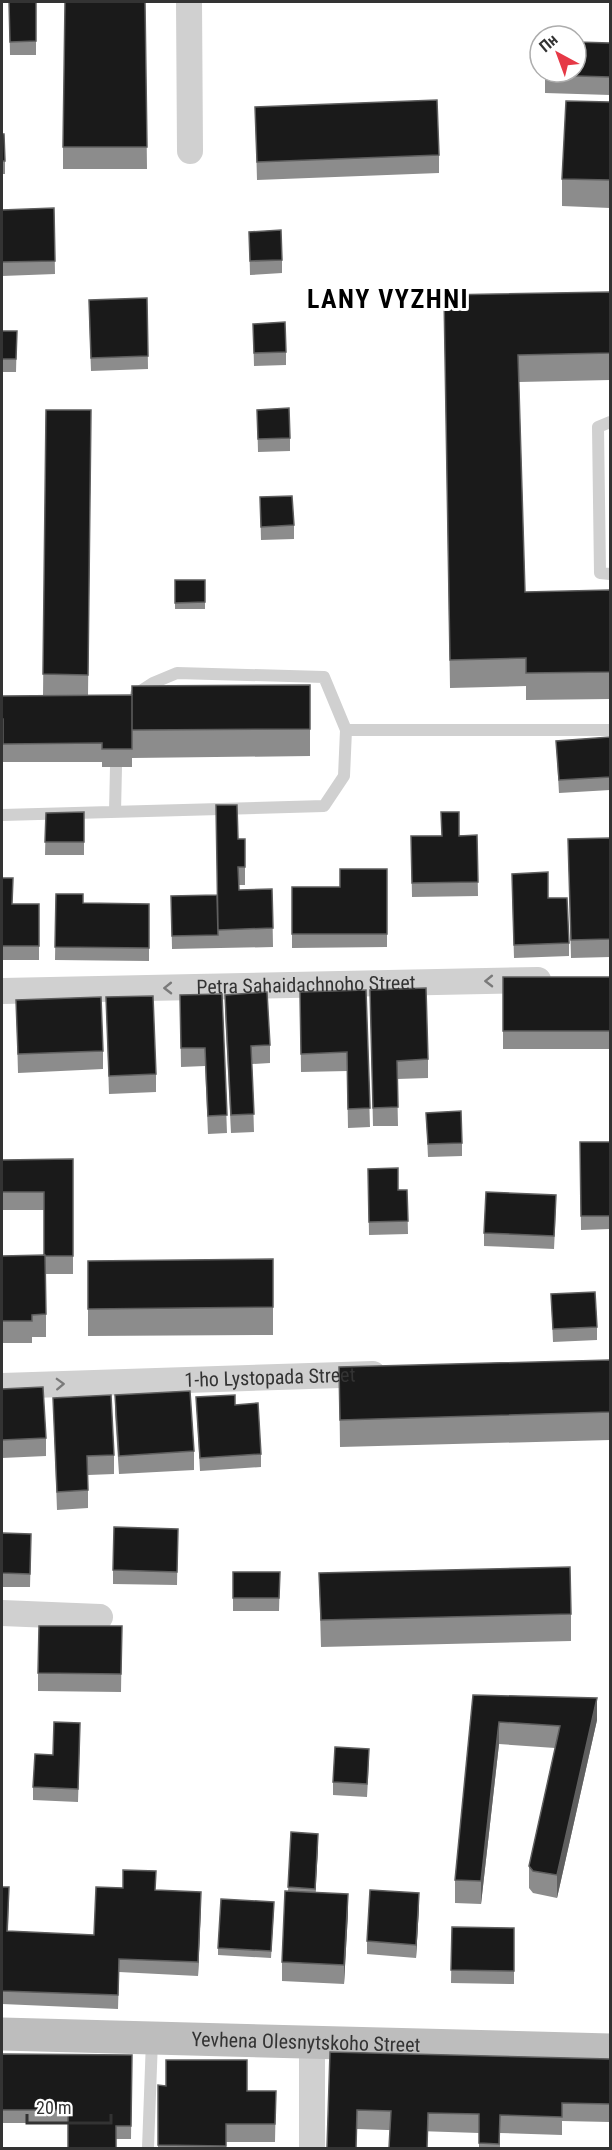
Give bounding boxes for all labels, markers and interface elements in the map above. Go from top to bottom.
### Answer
north arrow [528,24,588,84]
text: Пн [536,30,561,56]
district label: LANY VYZHNI [307,284,469,314]
street label: Petra Sahaidachnoho Street [196,971,416,999]
one-way arrow [485,975,494,988]
one-way arrow [164,982,173,994]
street label: 1-ho Lystopada Street [184,1363,356,1392]
one-way arrow [55,1378,64,1390]
street label: Yevhena Olesnytskoho Street [191,2027,421,2057]
scale bar [27,2087,111,2125]
text: 20 m [36,2097,71,2118]

